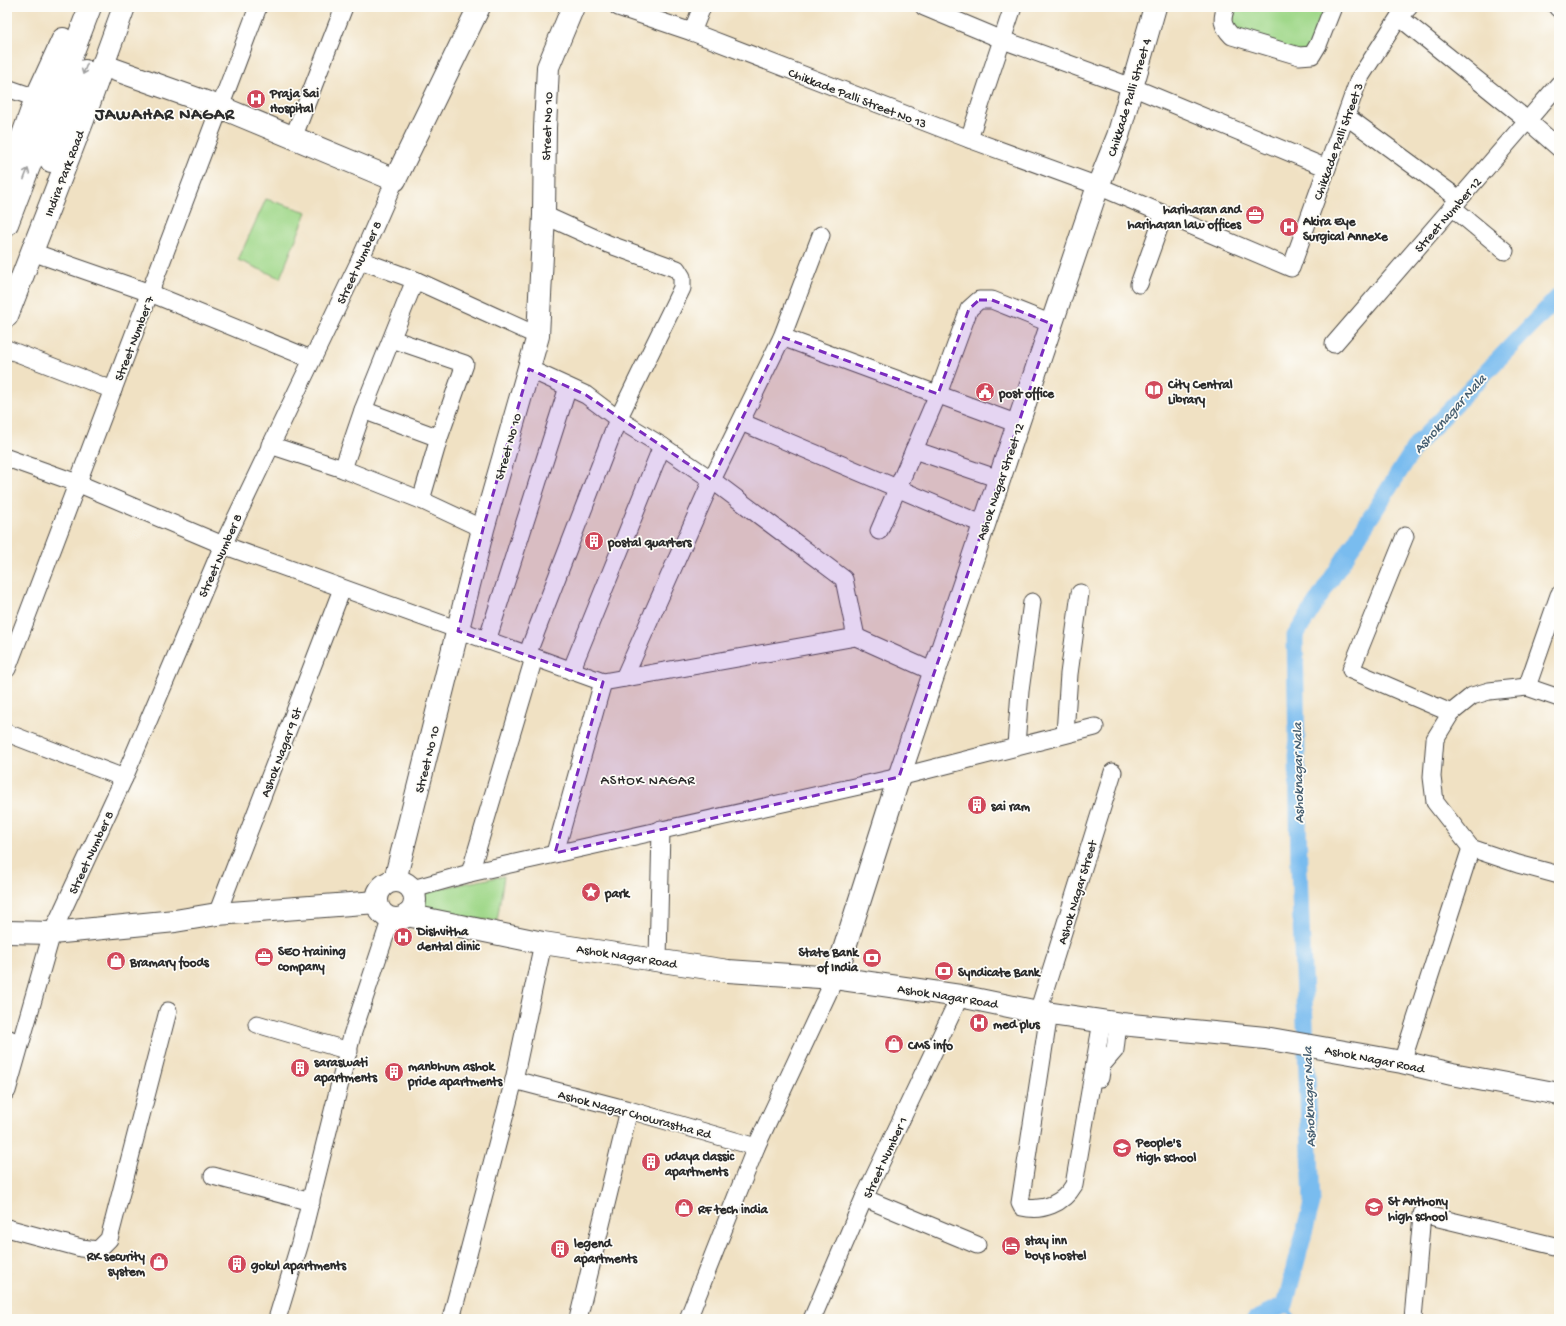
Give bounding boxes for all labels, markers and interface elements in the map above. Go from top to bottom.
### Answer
street label: Chikkade Palli Street 4 [1105,37,1156,159]
one-way arrow [81,63,89,75]
street label: Chikkade Palli Street No 13 [786,66,929,133]
street label: Chikkade Palli Street 3 [1311,81,1368,202]
place label: Praja Sai Hospital [269,87,319,118]
hospital icon: Praja Sai Hospital [245,88,267,110]
street label: Street No 10 [540,91,557,161]
district label: JAWAHAR NAGAR [94,106,235,126]
street label: Indira Park Road [42,127,89,219]
one-way arrow [22,169,30,181]
street label: Street Number 12 [1412,175,1486,256]
place label: hariharan and hariharan law offices [1127,203,1242,233]
office icon: hariharan and hariharan law offices [1244,204,1266,226]
place label: Akira Eye Surgical Annexe [1302,215,1389,245]
hospital icon: Akira Eye Surgical Annexe [1278,216,1300,238]
street label: Street Number 8 [334,219,386,307]
street label: Street Number 7 [112,293,159,383]
water label: Ashoknagar Nala [1411,371,1492,458]
place label: City Central Library [1167,378,1233,408]
library icon: City Central Library [1143,379,1165,401]
public building icon: post office [974,381,996,403]
place label: post office [998,386,1055,403]
street label: Street No 10 [493,411,526,482]
street label: Ashok Nagar Street 12 [974,421,1029,542]
street label: Street Number 8 [196,512,246,600]
building icon: postal quarters [583,530,605,552]
place label: postal quarters [607,536,693,552]
street label: Ashok Nagar 9 St [258,705,307,799]
water label: Ashoknagar Nala [1290,721,1309,823]
street label: Street No 10 [413,724,444,795]
district label: ASHOK NAGAR [600,773,696,790]
building icon: sai ram [966,794,988,816]
place label: sai ram [991,800,1031,815]
street label: Street Number 8 [66,809,118,897]
street label: Ashok Nagar Street [1055,837,1102,946]
place icon: park [580,881,602,903]
place label: park [604,887,631,903]
place label: Dishvitha dental clinic [416,925,481,955]
hospital icon: Dishvitha dental clinic [392,926,414,948]
street label: Ashok Nagar Road [575,942,679,973]
place label: SEO training company [278,945,346,976]
office icon: SEO training company [253,946,275,968]
place label: State Bank of India [799,946,860,976]
bank icon: State Bank of India [861,947,883,969]
shop icon: Bramary foods [105,950,127,972]
place label: Bramary foods [129,955,210,971]
bank icon: Syndicate Bank [933,960,955,982]
place label: Syndicate Bank [958,966,1042,981]
street label: Ashok Nagar Road [896,982,1000,1013]
hospital icon: med plus [968,1012,990,1034]
place label: med plus [993,1018,1041,1034]
shop icon: CMS info [883,1033,905,1055]
place label: CMS info [907,1038,953,1054]
street label: Ashok Nagar Road [1323,1043,1427,1078]
water label: Ashoknagar Nala [1300,1045,1321,1147]
place label: saraswati apartments [313,1056,378,1087]
building icon: saraswati apartments [289,1057,311,1079]
place label: manbhum ashok pride apartments [407,1060,503,1091]
building icon: manbhum ashok pride apartments [383,1061,405,1083]
street label: Ashok Nagar Chowrastha Rd [556,1088,714,1143]
street label: Street Number 1 [861,1115,912,1201]
place label: People's High school [1135,1136,1196,1166]
school or university icon: People's High school [1111,1137,1133,1159]
place label: udaya classic apartments [664,1150,736,1181]
building icon: udaya classic apartments [640,1151,662,1173]
place label: St Anthony high school [1388,1195,1448,1225]
school or university icon: St Anthony high school [1363,1196,1385,1218]
shop icon: RF tech india [673,1197,695,1219]
place label: RF tech india [697,1203,768,1218]
place label: stay inn boys hostel [1024,1234,1086,1264]
hotel icon: stay inn boys hostel [1000,1235,1022,1257]
place label: legend apartments [573,1237,638,1268]
building icon: legend apartments [549,1238,571,1260]
place label: RK security system [86,1250,146,1280]
shop icon: RK security system [148,1251,170,1273]
building icon: gokul apartments [226,1253,248,1275]
place label: gokul apartments [250,1259,347,1275]

